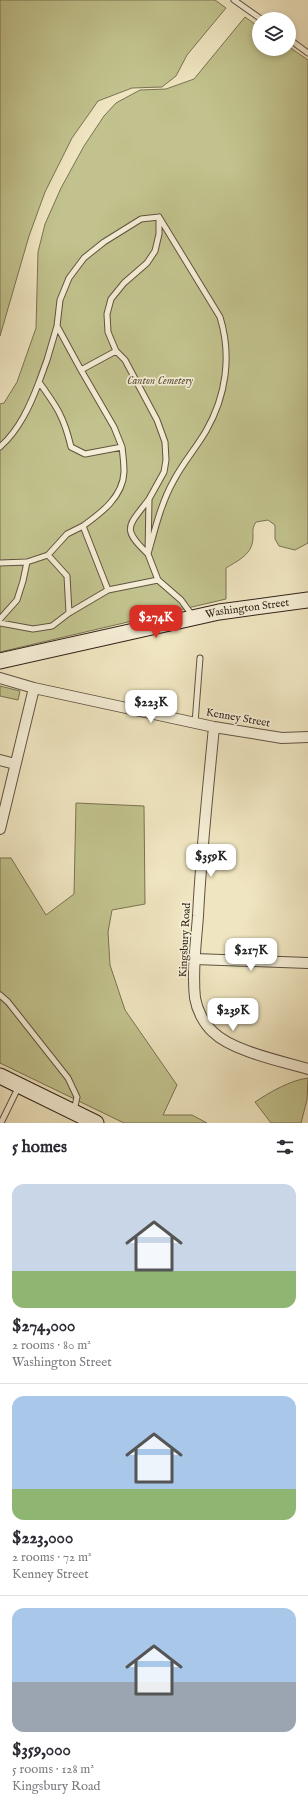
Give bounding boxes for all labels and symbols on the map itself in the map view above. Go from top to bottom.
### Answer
park label: Canton Cemetery [127,374,194,388]
street label: Washington Street [204,596,290,622]
pin: $274K [128,605,184,639]
pin: $223K [123,690,179,724]
street label: Kenney Street [205,705,271,731]
pin: $359K [183,844,239,878]
street label: Kingsbury Road [176,902,194,978]
pin: $217K [223,938,279,972]
pin: $239K [205,998,261,1032]

